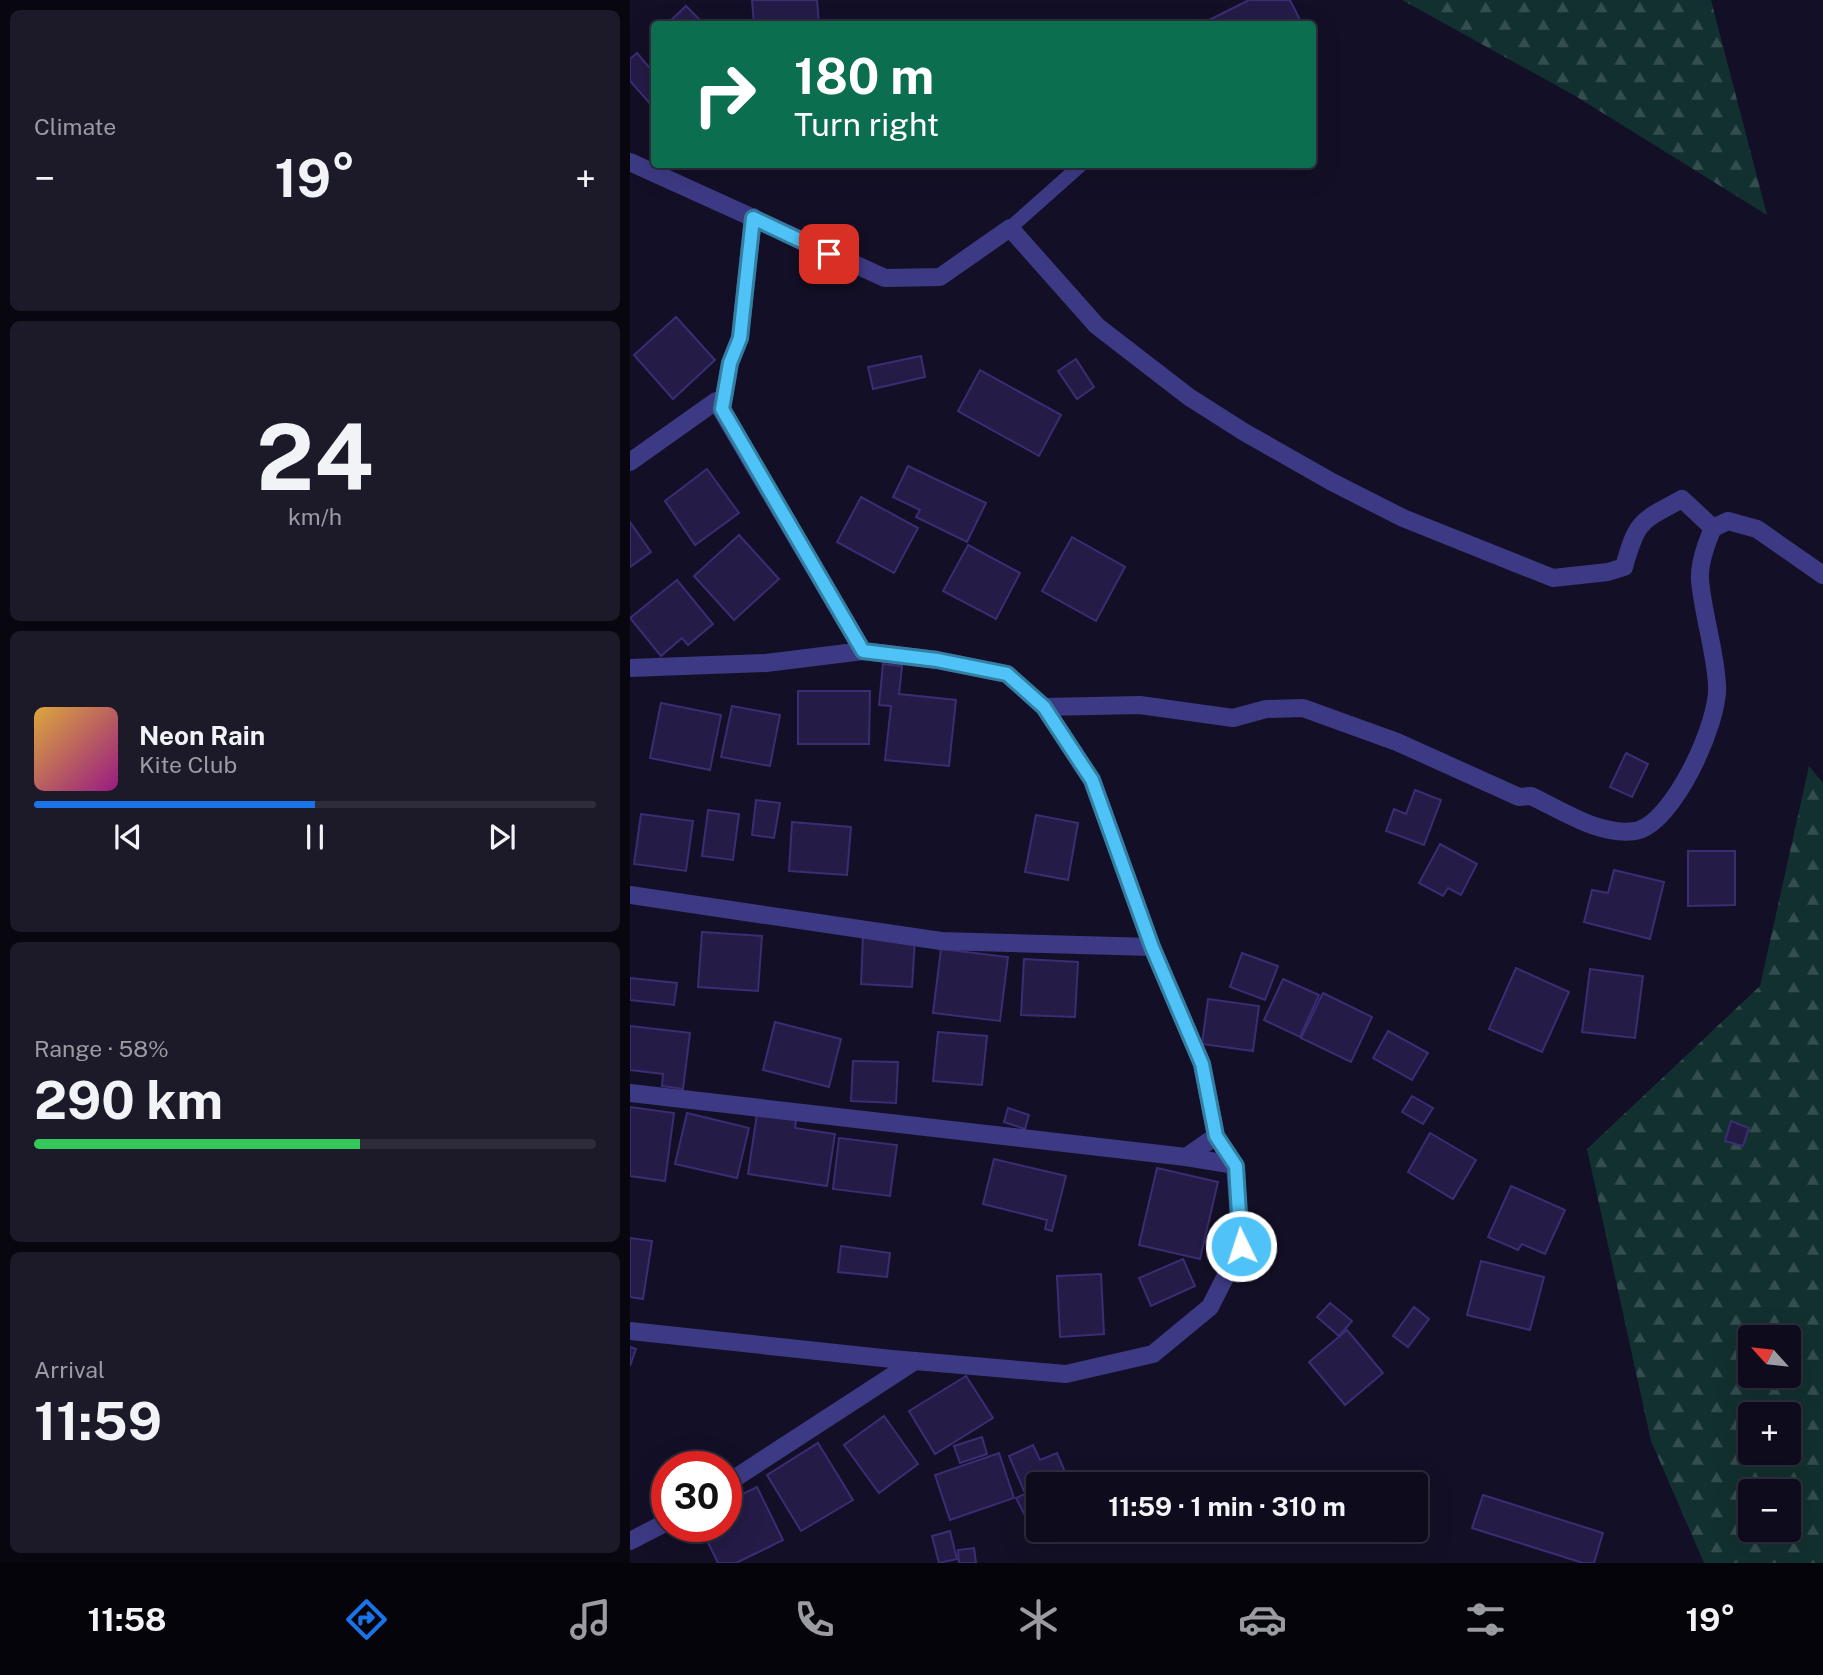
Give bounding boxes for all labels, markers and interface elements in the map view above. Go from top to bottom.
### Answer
text: 180 m [794,47,934,105]
icon: right [679,49,770,140]
text: Turn right [794,106,939,143]
text: Climate [34,113,116,140]
text: 19° [274,148,356,209]
text: − [34,156,55,201]
text: + [575,156,596,201]
pin [799,224,859,284]
icon: arrive [810,235,848,273]
text: 24 [256,404,374,510]
text: km/h [288,503,342,530]
text: Neon Rain [139,720,265,751]
text: Kite Club [139,751,237,778]
icon: previous [109,818,147,856]
icon: pause [296,818,334,856]
icon: next [483,818,521,856]
text: Range · 58% [34,1035,169,1062]
text: 290 km [34,1070,223,1131]
position arrow [1204,1209,1278,1283]
north arrow [1738,1325,1801,1388]
map controls [1738,1325,1801,1542]
text: Arrival [34,1356,105,1383]
text: 11:59 [34,1391,162,1452]
button: + [1738,1402,1801,1465]
speed limit sign: 30 [651,1451,742,1542]
button: − [1738,1479,1801,1542]
text: 11:59 · 1 min · 310 m [1108,1491,1346,1522]
icon: directions [342,1595,391,1644]
icon: music [566,1595,615,1644]
icon: phone [790,1595,839,1644]
icon: climate [1014,1595,1063,1644]
icon: car [1238,1595,1287,1644]
icon: filters [1461,1595,1510,1644]
text: 11:58 [87,1601,167,1638]
text: 19° [1685,1601,1735,1638]

